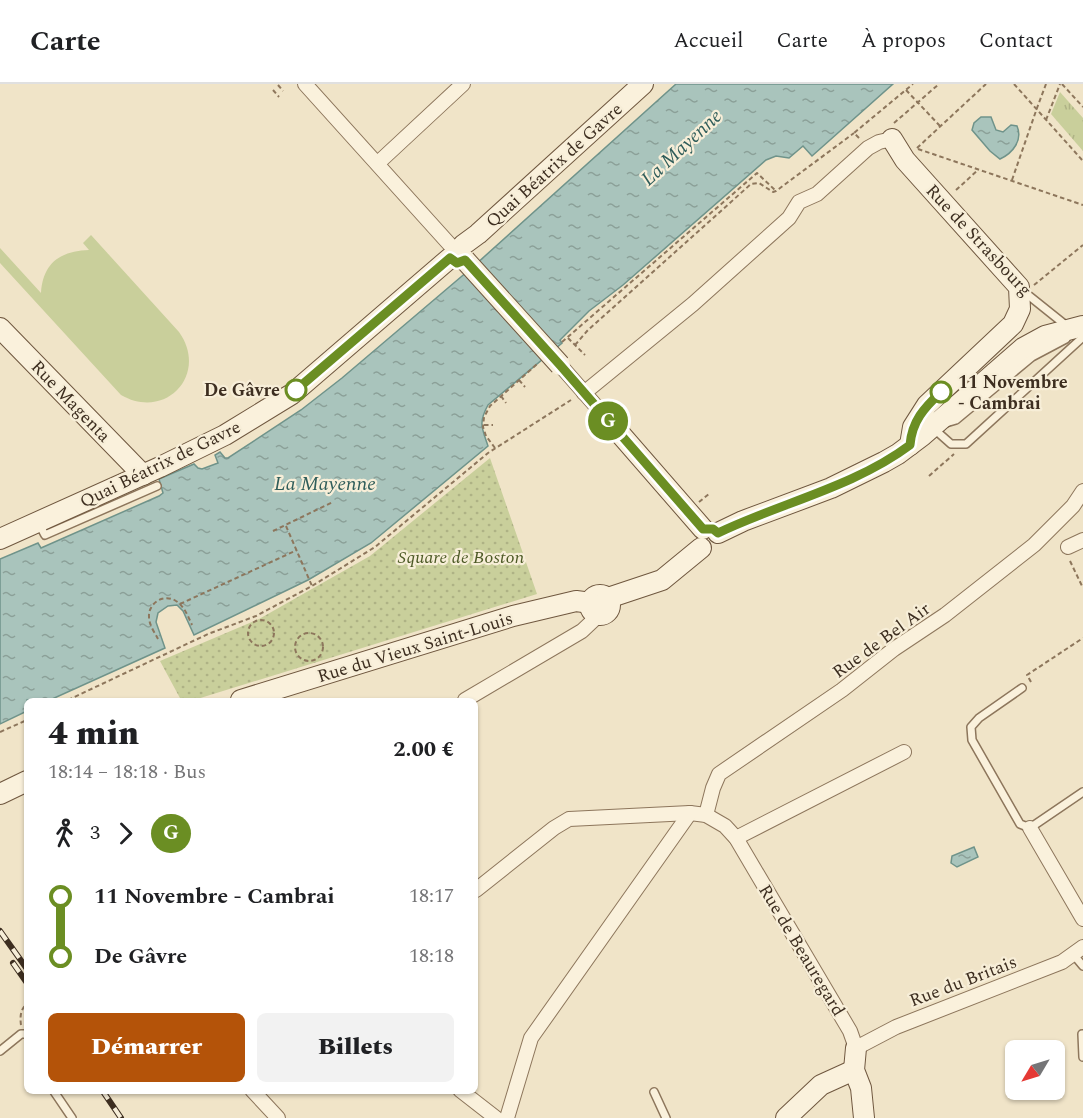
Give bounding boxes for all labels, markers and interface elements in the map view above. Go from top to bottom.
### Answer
text: Carte [30,20,101,63]
text: Accueil [673,25,744,57]
text: Carte [777,25,828,57]
text: À propos [861,25,946,57]
text: Contact [979,25,1053,57]
street label: Quai Béatrix de Gavre [480,96,629,234]
water label: La Mayenne [634,102,729,193]
street label: Rue de Strasbourg [919,178,1038,303]
street label: Rue Magenta [24,354,117,449]
place label: 11 Novembre - Cambrai [958,369,1068,417]
place label: De Gâvre [204,377,280,404]
marker: De Gâvre [285,379,307,401]
marker: 11 Novembre - Cambrai [930,381,952,403]
line badge: G [588,402,628,440]
text: G [600,405,616,437]
street label: Quai Béatrix de Gavre [75,414,245,515]
water label: La Mayenne [274,469,376,499]
park label: Square de Boston [398,544,525,571]
street label: Rue de Bel Air [827,596,936,685]
street label: Rue du Vieux Saint-Louis [314,605,516,690]
text: 4 min [48,709,139,759]
text: 2.00 € [393,733,454,766]
text: 18:14 – 18:18 · Bus [48,757,206,787]
icon: walk [48,817,81,850]
icon: forward [109,817,142,850]
text: G [163,817,179,849]
text: 3 [90,818,100,848]
street label: Rue de Beauregard [751,879,852,1021]
text: 11 Novembre - Cambrai [94,880,335,913]
text: 18:17 [409,881,454,911]
text: De Gâvre [94,940,187,973]
text: 18:18 [409,941,454,971]
street label: Rue du Britais [906,949,1021,1014]
button: Démarrer [48,1013,245,1082]
button: Billets [257,1013,454,1082]
north arrow [1005,1040,1065,1100]
map controls [1005,1040,1065,1100]

